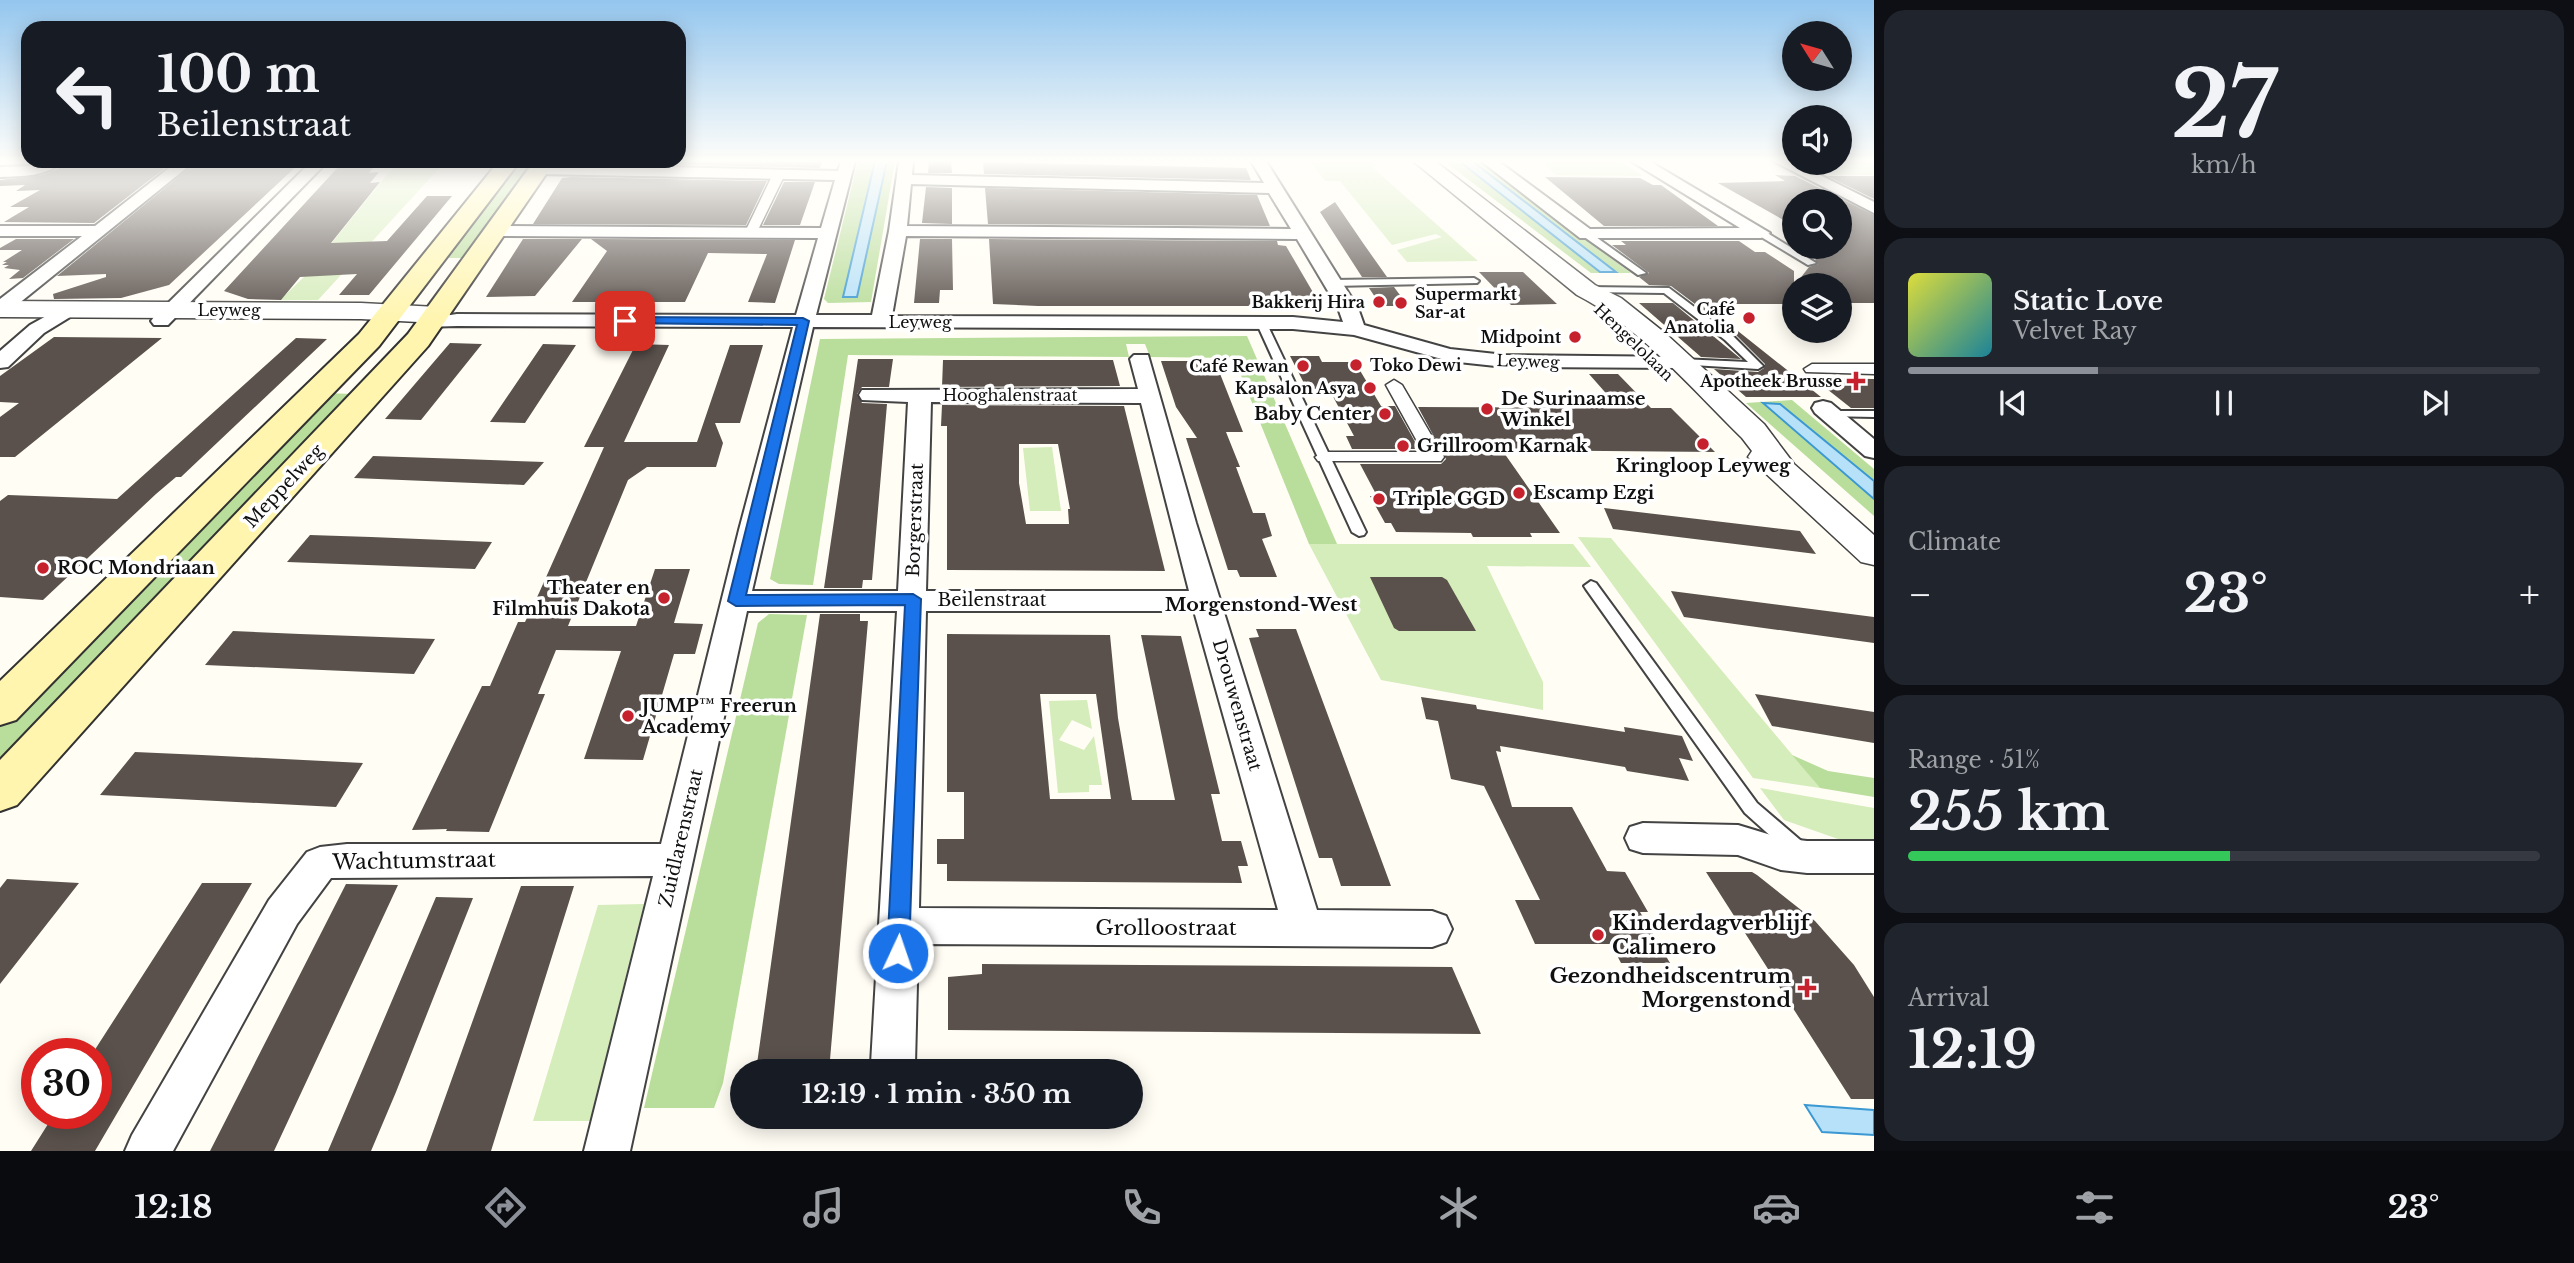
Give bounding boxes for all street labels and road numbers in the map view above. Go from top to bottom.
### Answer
street label: Hengelolaan [1590,299,1678,385]
street label: Leyweg [198,300,261,320]
street label: Leyweg [889,312,952,332]
street label: Leyweg [1496,350,1560,372]
street label: Hooghalenstraat [943,385,1077,405]
street label: Meppelweg [240,440,328,532]
street label: Borgerstraat [902,462,928,577]
street label: Beilenstraat [937,589,1047,611]
street label: Drouwenstraat [1208,637,1266,774]
street label: Zuidlarenstraat [654,767,708,909]
street label: Wachtumstraat [331,847,496,875]
street label: Grolloostraat [1095,915,1237,941]

